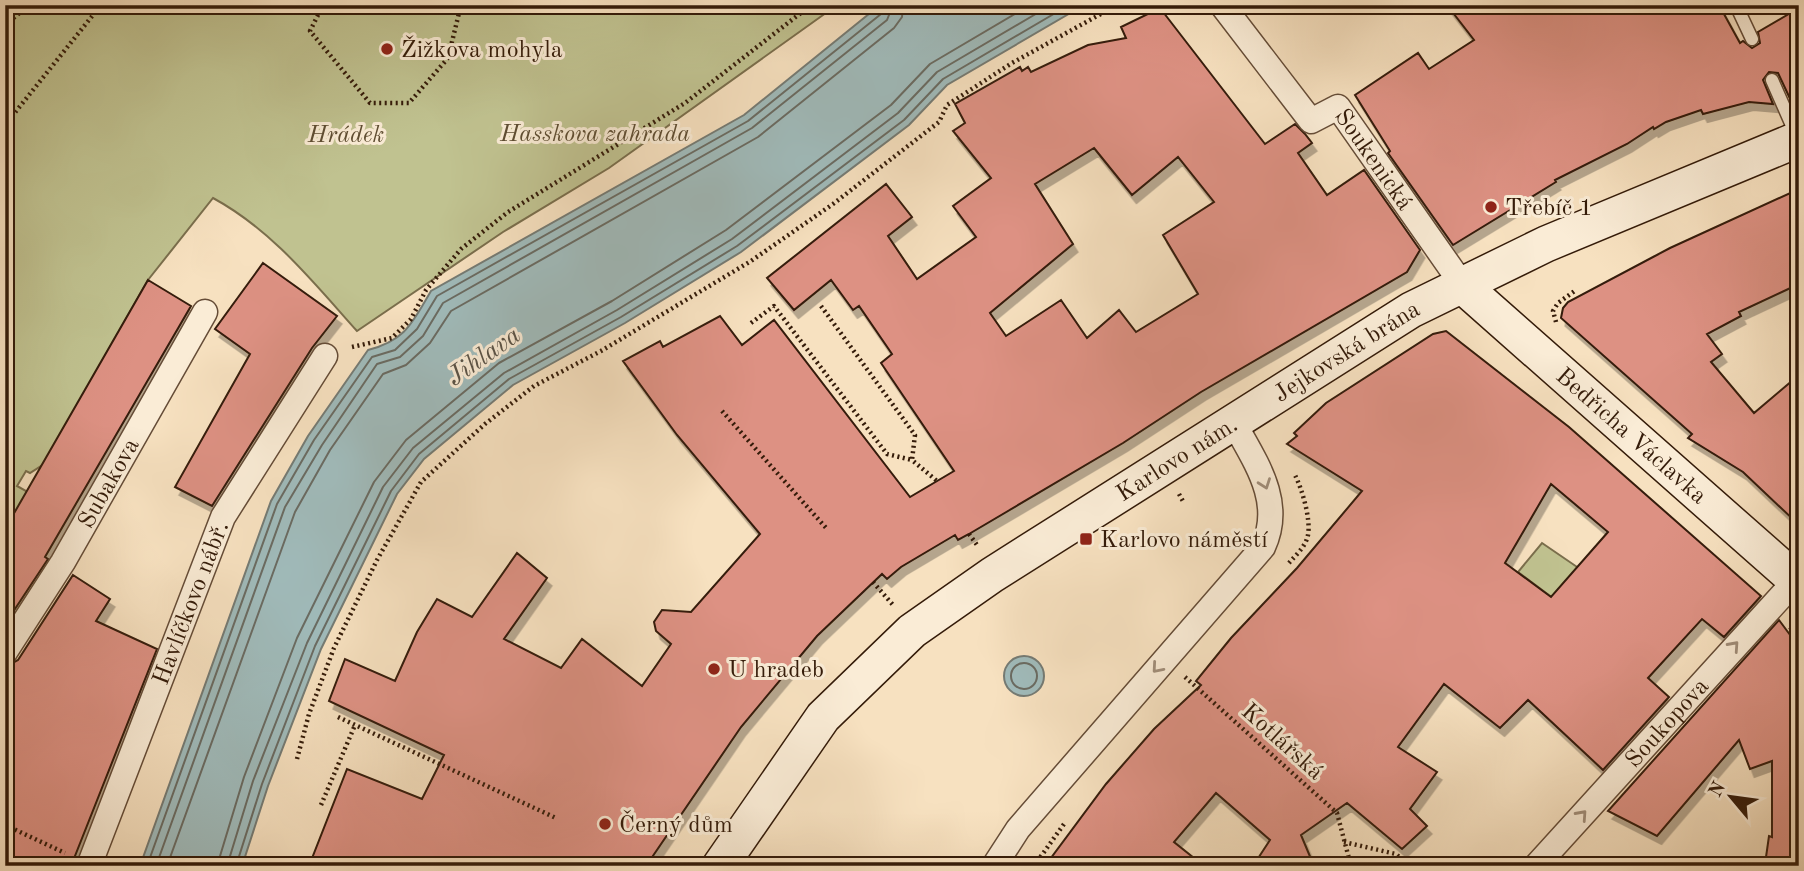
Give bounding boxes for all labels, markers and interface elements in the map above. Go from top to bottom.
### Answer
place label: Žižkova mohyla [401,35,563,63]
marker: Žižkova mohyla [379,41,395,57]
street label: Soukenická [1329,105,1416,215]
park label: Hasskova zahrada [499,123,690,147]
park label: Hrádek [307,124,384,148]
place label: Třebíč 1 [1505,197,1593,221]
marker: Třebíč 1 [1483,199,1499,215]
street label: Jejkovská brána [1270,298,1424,408]
water label: Jihlava [443,322,526,391]
street label: Bedřicha Václavka [1551,364,1711,510]
street label: Karlovo nám. [1113,413,1242,507]
street label: Subakova [75,435,145,533]
one-way arrow [1257,477,1271,489]
street label: Havlíčkovo nábř. [150,518,234,689]
place label: Karlovo náměstí [1100,529,1268,553]
marker: Karlovo náměstí [1078,531,1094,547]
one-way arrow [1726,641,1739,654]
place label: U hradeb [728,659,824,683]
one-way arrow [1153,660,1165,673]
marker: U hradeb [706,661,722,677]
street label: Soukopova [1622,674,1714,773]
street label: Kotlářská [1236,700,1327,785]
north arrow [1696,762,1766,832]
text: N [1706,779,1730,801]
place label: Černý dům [619,809,733,838]
one-way arrow [1574,810,1586,823]
marker: Černý dům [597,816,613,832]

